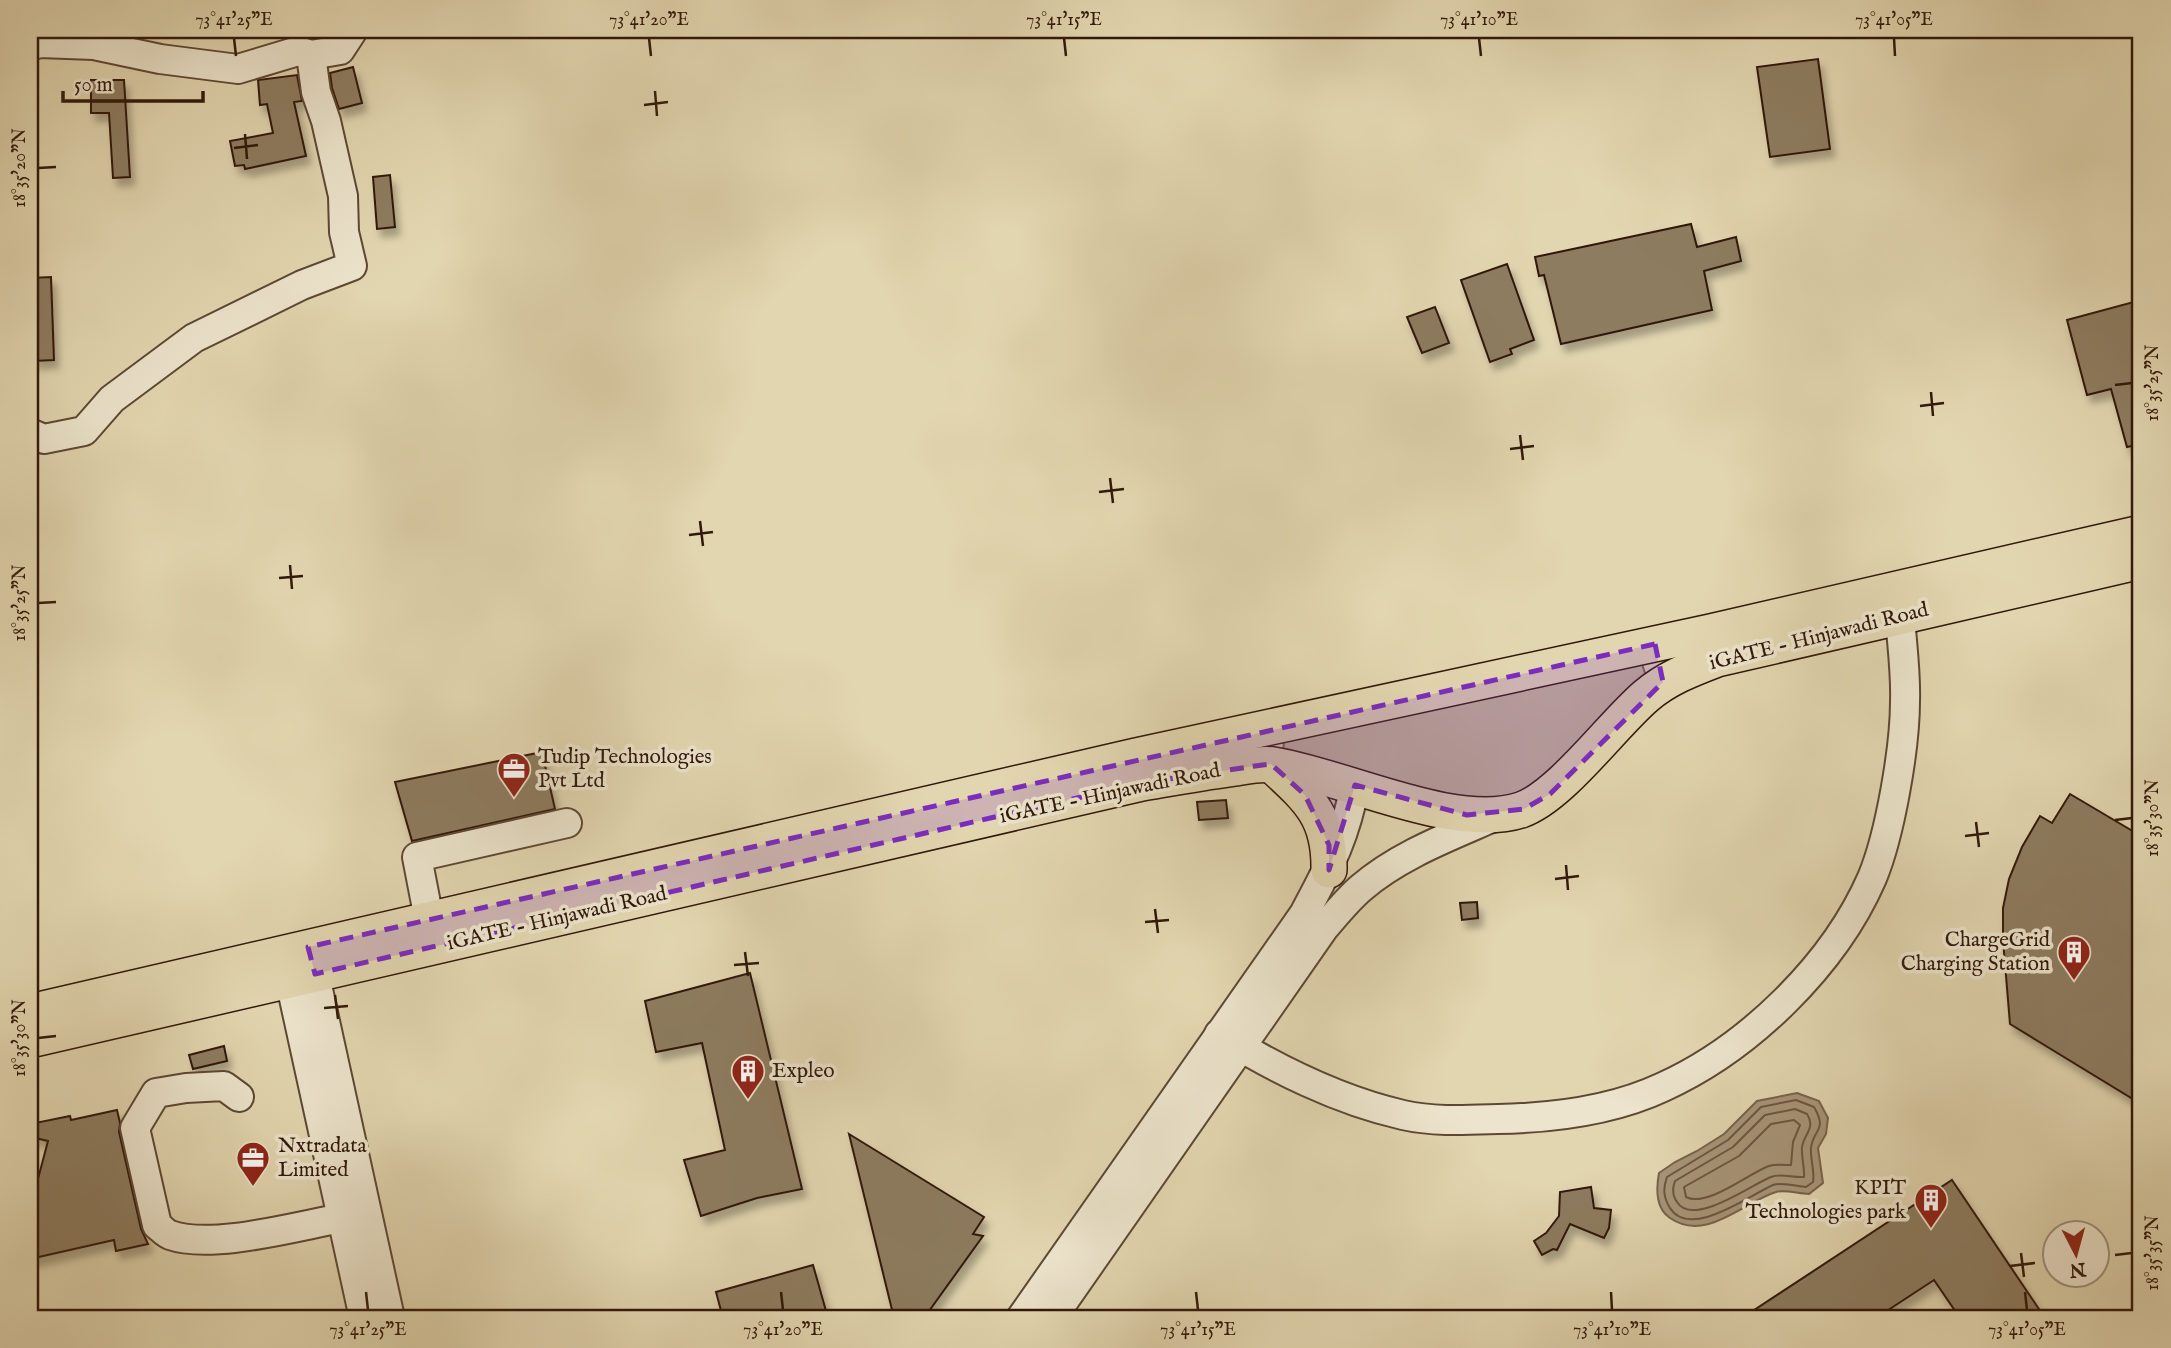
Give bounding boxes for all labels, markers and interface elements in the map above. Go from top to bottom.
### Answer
text: 73°41'25"E [195,9,273,32]
text: 73°41'20"E [609,9,689,32]
text: 73°41'15"E [1026,9,1102,32]
text: 73°41'10"E [1440,9,1518,32]
text: 73°41'05"E [1855,9,1933,32]
scale bar [63,60,203,104]
text: 50 m [74,72,113,99]
text: 18°35'20"N [9,128,32,208]
text: 18°35'25"N [2142,344,2165,422]
text: 18°35'25"N [9,564,32,642]
street label: iGATE - Hinjawadi Road [1707,597,1932,677]
place label: Tudip Technologies Pvt Ltd [538,744,712,795]
office icon: Tudip Technologies Pvt Ltd [495,750,533,799]
street label: iGATE - Hinjawadi Road [997,757,1224,831]
text: 18°35'30"N [2142,779,2165,857]
street label: iGATE - Hinjawadi Road [444,880,670,957]
place label: ChargeGrid Charging Station [1901,927,2051,978]
building icon: ChargeGrid Charging Station [2055,933,2093,982]
text: 18°35'30"N [9,999,32,1077]
building icon: Expleo [729,1052,767,1101]
place label: Expleo [772,1058,835,1085]
place label: Nxtradata Limited [278,1133,367,1184]
office icon: Nxtradata Limited [234,1139,272,1188]
place label: KPIT Technologies park [1745,1175,1907,1226]
building icon: KPIT Technologies park [1912,1181,1950,1230]
text: 18°35'35"N [2142,1215,2165,1291]
north arrow [2042,1218,2112,1288]
text: N [2068,1256,2088,1282]
text: 73°41'25"E [329,1319,407,1342]
text: 73°41'20"E [743,1319,823,1342]
text: 73°41'15"E [1160,1319,1236,1342]
text: 73°41'10"E [1573,1319,1651,1342]
text: 73°41'05"E [1988,1319,2066,1342]

